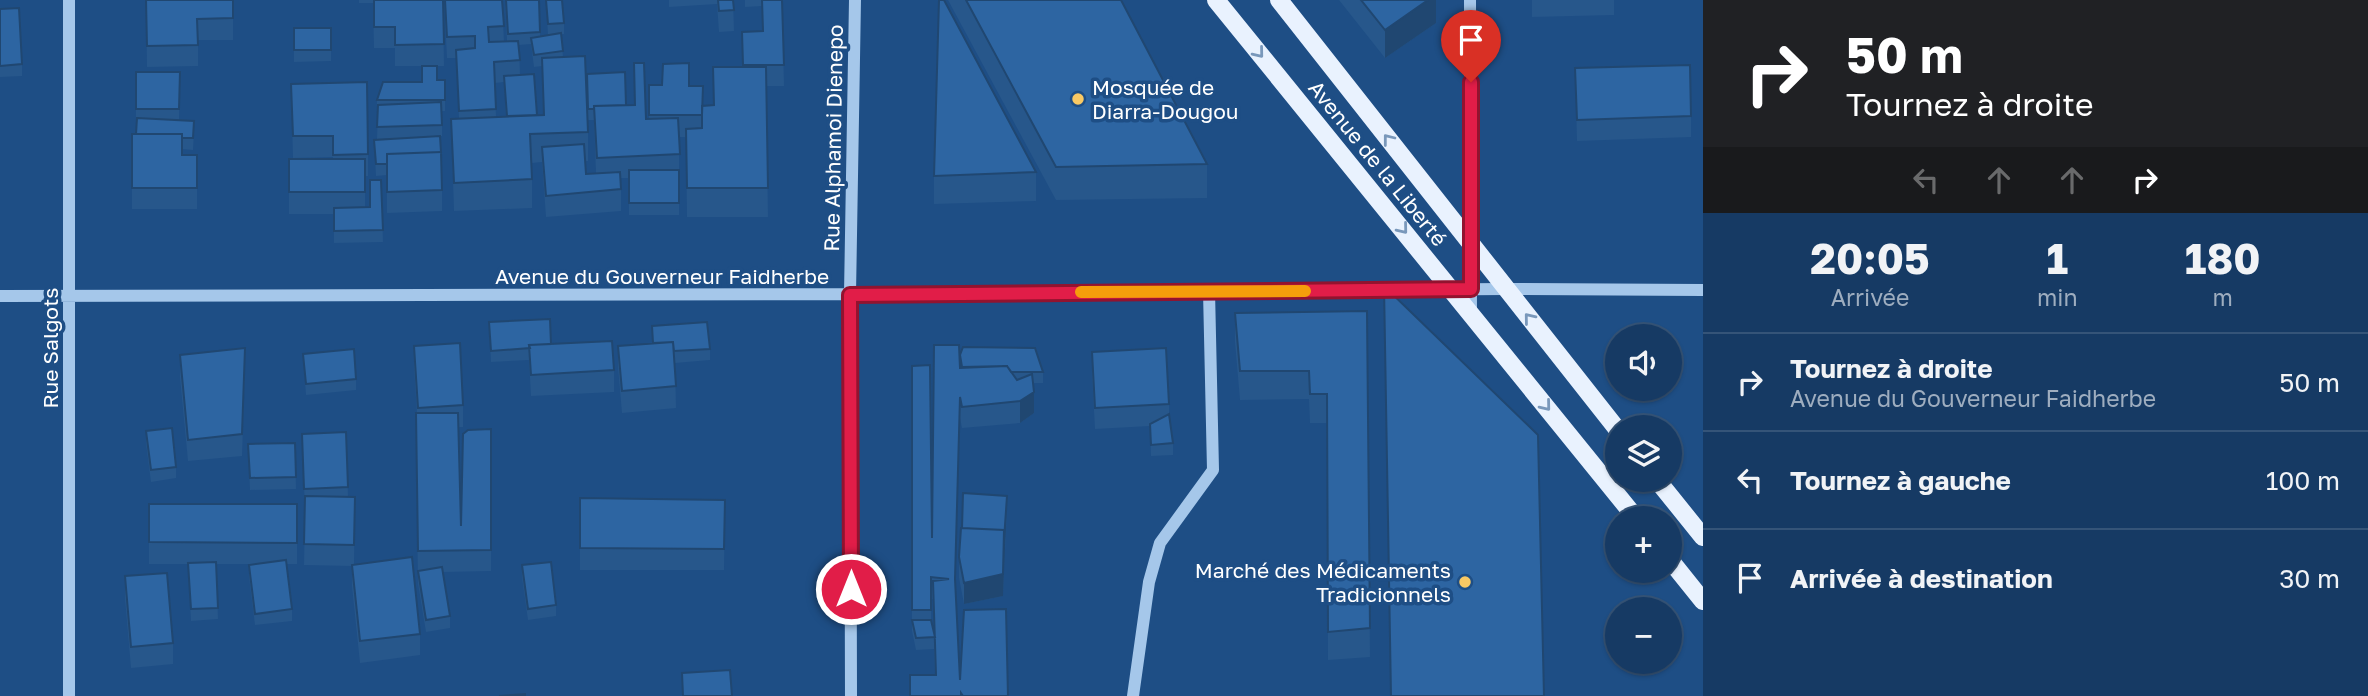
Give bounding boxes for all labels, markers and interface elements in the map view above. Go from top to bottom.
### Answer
pin [1441,10,1501,82]
icon: arrive [1452,21,1490,59]
street label: Rue Alphamoi Dienepo [818,24,848,252]
text: 50 m [1846,25,1963,84]
icon: right [1731,28,1822,119]
one-way arrow [1251,44,1263,57]
place label: Mosquée de Diarra-Dougou [1092,74,1238,124]
street label: Avenue de la Liberté [1303,75,1453,251]
text: Tournez à droite [1846,85,2094,123]
marker: Mosquée de Diarra-Dougou [1070,91,1086,107]
one-way arrow [1384,135,1396,148]
icon: left [1907,161,1945,199]
icon: ahead [1980,161,2018,199]
icon: ahead [2053,161,2091,199]
icon: right [2126,161,2164,199]
one-way arrow [1394,222,1407,234]
text: 20:05 [1810,233,1930,283]
text: 1 [2046,233,2068,283]
text: 180 [2185,233,2261,283]
street label: Avenue du Gouverneur Faidherbe [495,263,829,289]
text: Arrivée [1831,283,1909,311]
text: min [2037,283,2078,311]
text: m [2213,283,2233,311]
street label: Rue Salgots [37,288,63,408]
one-way arrow [1524,314,1537,326]
map controls [1605,324,1682,674]
button: sound [1605,324,1682,401]
text: Tournez à droite [1790,353,1993,384]
icon: right [1731,363,1769,401]
text: 50 m [2279,367,2340,398]
text: Avenue du Gouverneur Faidherbe [1790,384,2156,412]
one-way arrow [1537,399,1550,411]
button: layers [1605,415,1682,492]
icon: left [1731,461,1769,499]
text: Tournez à gauche [1790,465,2011,496]
text: 100 m [2266,465,2340,496]
button: + [1605,506,1682,583]
position arrow [814,552,888,626]
place label: Marché des Médicaments Tradicionnels [1195,557,1451,607]
icon: arrive [1731,559,1769,597]
text: Arrivée à destination [1790,563,2053,594]
text: 30 m [2279,563,2340,594]
marker: Marché des Médicaments Tradicionnels [1457,574,1473,590]
button: − [1605,597,1682,674]

